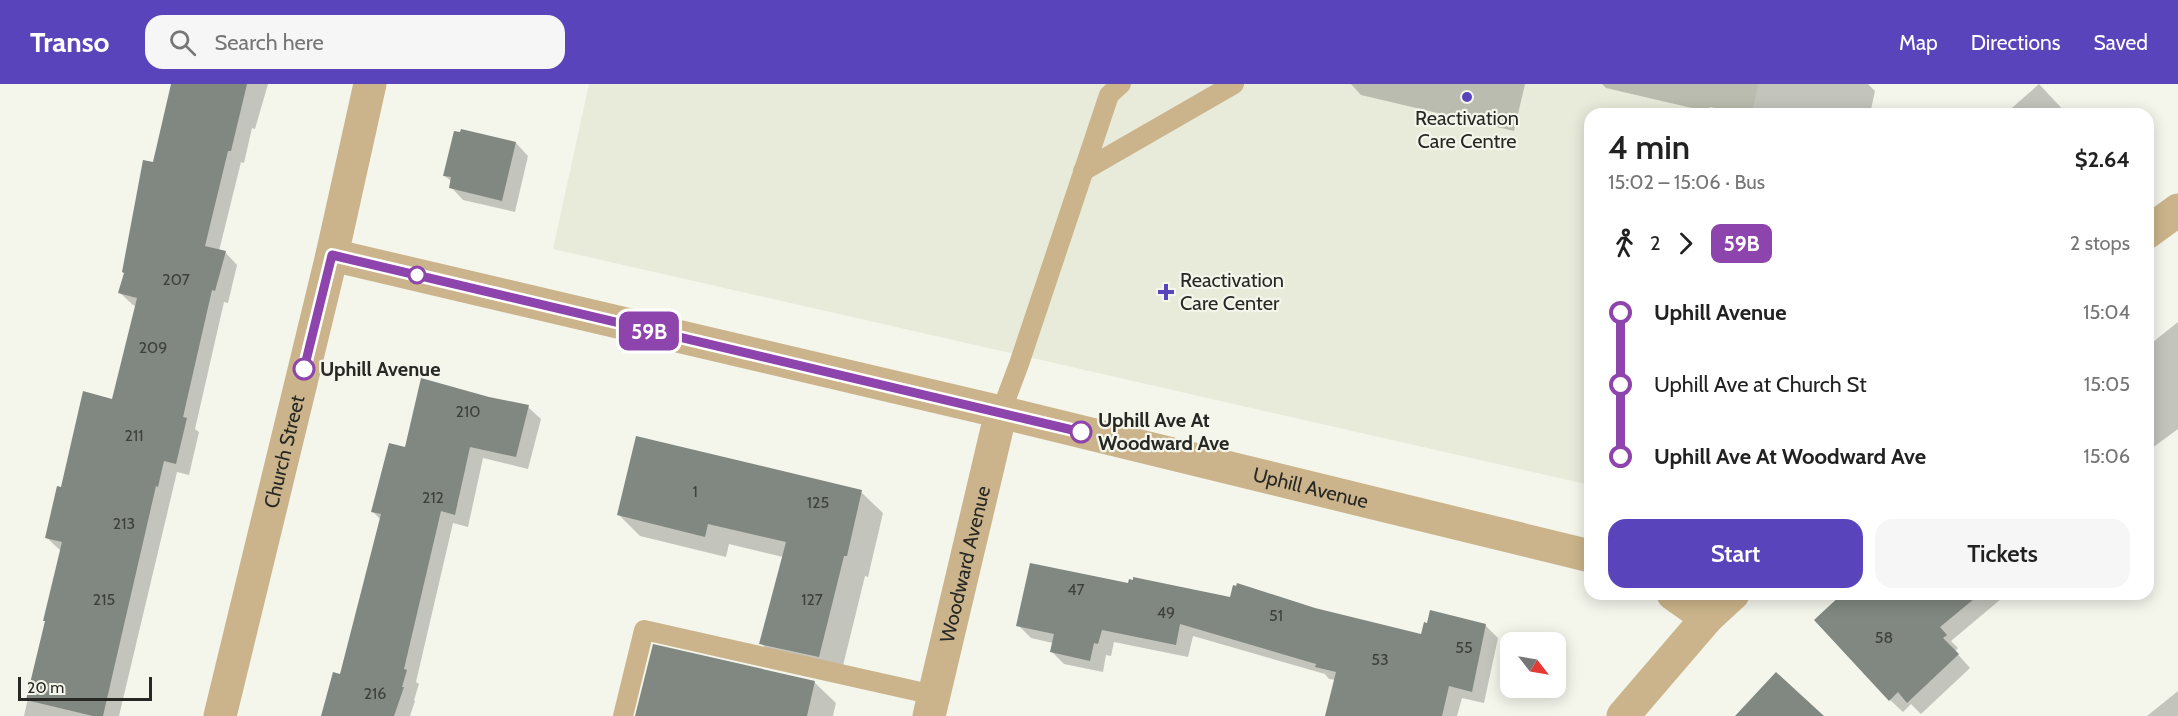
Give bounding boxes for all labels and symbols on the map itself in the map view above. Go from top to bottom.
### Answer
marker: Reactivation Care Centre [1460,90,1474,104]
place label: Reactivation Care Centre [1415,106,1519,153]
unlabelled marker [408,266,426,284]
place label: Reactivation Care Center [1180,268,1284,315]
house number: 207 [162,270,190,289]
marker: Reactivation Care Center [1157,283,1175,301]
line badge: 59B [614,312,684,350]
house number: 209 [139,338,167,357]
place label: Uphill Avenue [320,357,440,381]
marker: Uphill Avenue [293,358,315,380]
street label: Church Street [259,392,310,511]
house number: 210 [456,402,480,421]
place label: Uphill Ave At Woodward Ave [1098,408,1229,455]
marker: Uphill Ave At Woodward Ave [1070,421,1092,443]
house number: 211 [125,426,143,445]
street label: Uphill Avenue [1251,462,1371,513]
house number: 1 [692,482,698,501]
street label: Woodward Avenue [935,483,995,645]
house number: 212 [422,488,444,507]
house number: 125 [807,493,829,512]
house number: 213 [113,514,135,533]
house number: 47 [1067,580,1085,599]
house number: 215 [93,590,115,609]
house number: 127 [801,590,823,609]
house number: 49 [1157,603,1175,622]
house number: 51 [1269,606,1283,625]
house number: 58 [1875,628,1893,647]
north arrow [1500,632,1566,698]
house number: 55 [1455,638,1473,657]
house number: 53 [1371,650,1389,669]
scale bar [18,674,152,702]
house number: 216 [364,684,386,703]

